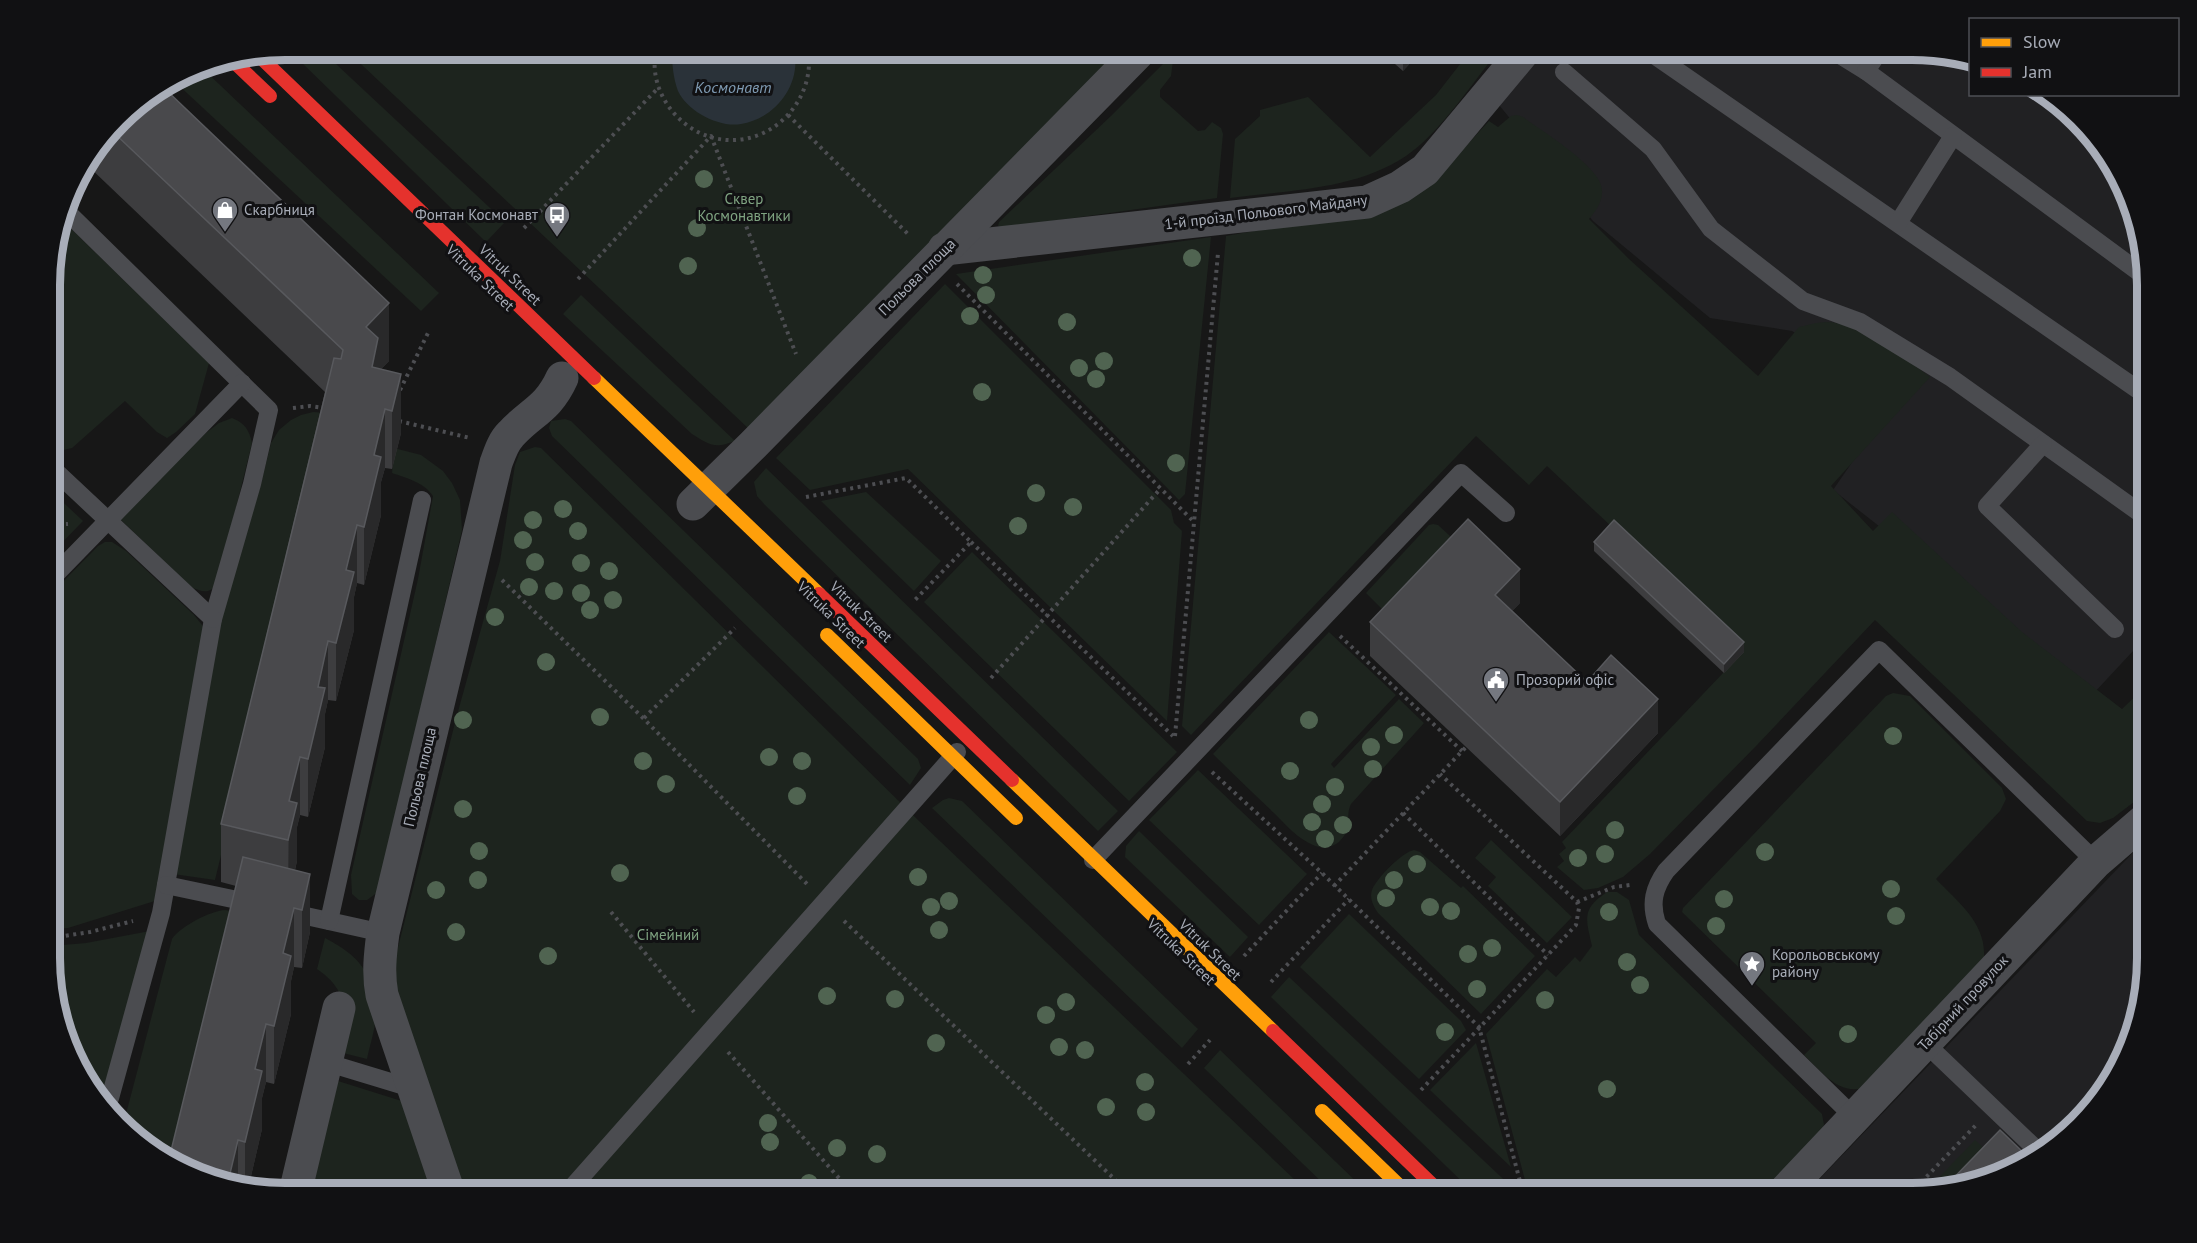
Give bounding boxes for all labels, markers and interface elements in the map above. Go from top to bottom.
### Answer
legend [1969,18,2179,96]
text: Slow [2023,30,2061,53]
text: Jam [2022,60,2052,83]
water label: Космонавт [694,77,772,97]
park label: Сквер Космонавтики [697,189,791,225]
street label: 1-й проїзд Польового Майдану [1164,190,1368,233]
shop icon: Скарбниця [210,195,240,233]
place label: Скарбниця [244,200,315,219]
bus stop icon: Фонтан Космонавт [542,200,572,238]
place label: Фонтан Космонавт [415,205,538,224]
street label: Польова площа [874,234,959,319]
street label: Vitruk Street [474,239,546,309]
street label: Vitruka Street [441,240,519,315]
street label: Vitruk Street [825,576,897,646]
street label: Vitruka Street [792,577,870,652]
public building icon: Прозорий офіс [1481,665,1511,703]
place label: Прозорий офіс [1516,670,1614,689]
street label: Польова площа [399,725,440,828]
street label: Vitruka Street [1142,914,1220,989]
street label: Vitruk Street [1174,914,1246,984]
park label: Сімейний [637,925,699,944]
place label: Корольовському району [1772,945,1880,981]
place icon: Корольовському району [1737,949,1767,987]
street label: Табірний провулок [1913,950,2012,1054]

